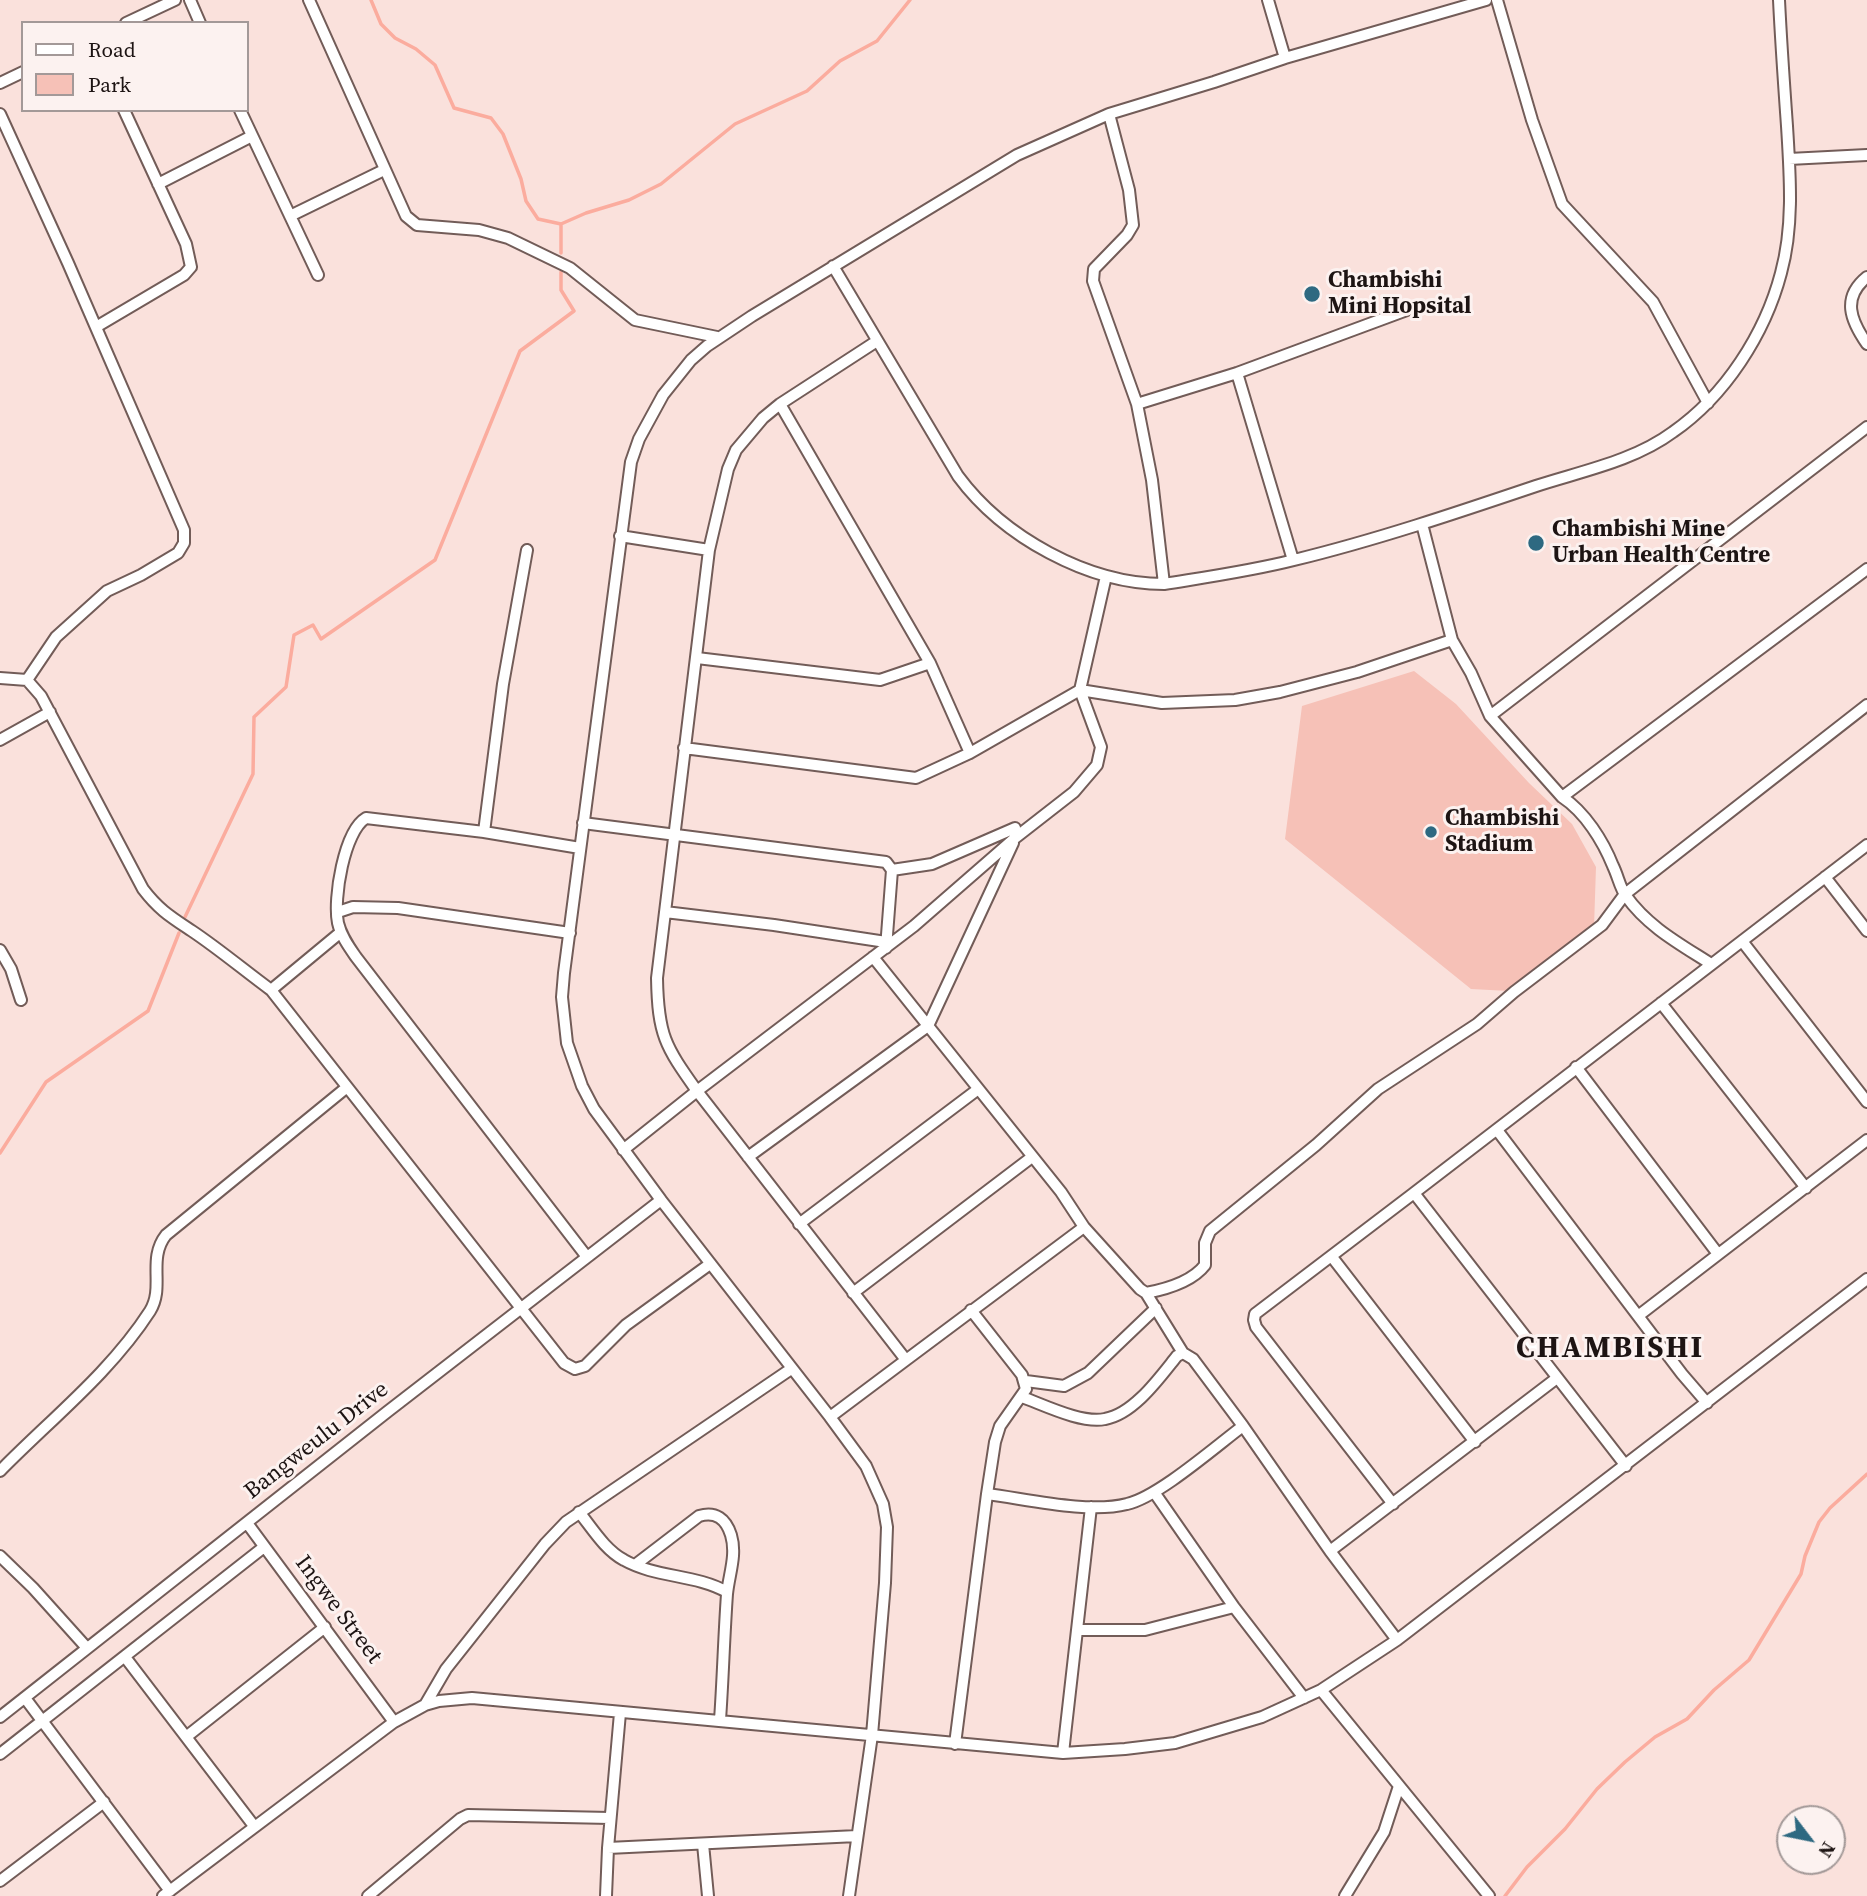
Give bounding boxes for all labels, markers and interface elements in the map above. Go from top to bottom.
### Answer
legend [21,21,248,112]
text: Road [88,35,136,64]
text: Park [88,70,131,99]
place label: Chambishi Mini Hopsital [1328,267,1472,321]
marker: Chambishi Mini Hopsital [1302,284,1322,304]
place label: Chambishi Mine Urban Health Centre [1552,516,1770,570]
marker: Chambishi Mine Urban Health Centre [1526,533,1546,553]
place label: Chambishi Stadium [1445,805,1559,859]
marker: Chambishi Stadium [1423,824,1439,840]
district label: CHAMBISHI [1517,1331,1703,1367]
street label: Bangweulu Drive [240,1376,394,1506]
street label: Ingwe Street [288,1551,388,1669]
north arrow [1776,1805,1846,1875]
text: N [1812,1837,1842,1863]

